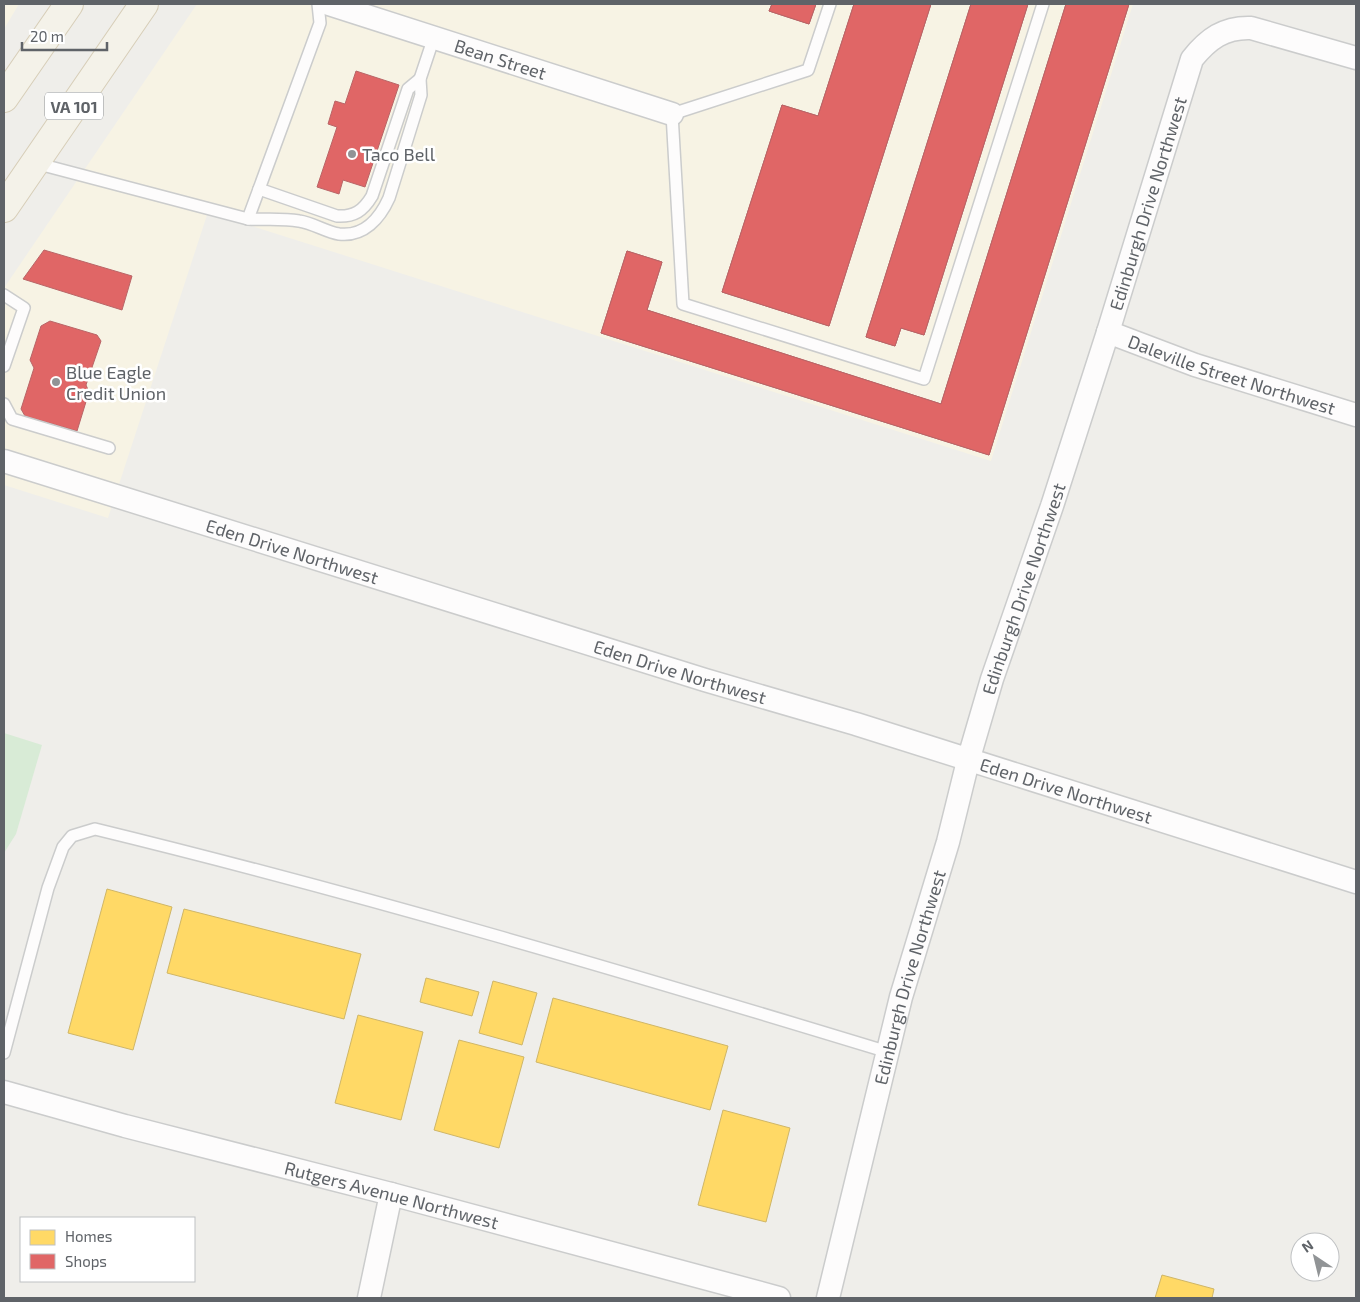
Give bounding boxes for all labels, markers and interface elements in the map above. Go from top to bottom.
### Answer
scale bar [22,20,108,52]
text: 20 m [30,27,64,45]
street label: Bean Street [452,34,549,84]
road number: VA 101 [45,92,103,120]
street label: Edinburgh Drive Northwest [1104,94,1191,313]
place label: Taco Bell [362,143,436,165]
marker: Taco Bell [346,148,358,160]
street label: Daleville Street Northwest [1125,330,1338,419]
place label: Blue Eagle Credit Union [66,361,166,404]
marker: Blue Eagle Credit Union [50,376,62,388]
street label: Edinburgh Drive Northwest [977,480,1070,697]
street label: Eden Drive Northwest [203,514,381,588]
street label: Eden Drive Northwest [591,635,769,708]
street label: Eden Drive Northwest [977,753,1155,828]
street label: Edinburgh Drive Northwest [869,867,950,1087]
street label: Rutgers Avenue Northwest [282,1156,501,1233]
legend [20,1217,195,1282]
text: Homes [65,1227,112,1245]
north arrow [1290,1232,1340,1282]
text: N [1298,1236,1316,1256]
text: Shops [65,1252,107,1270]

